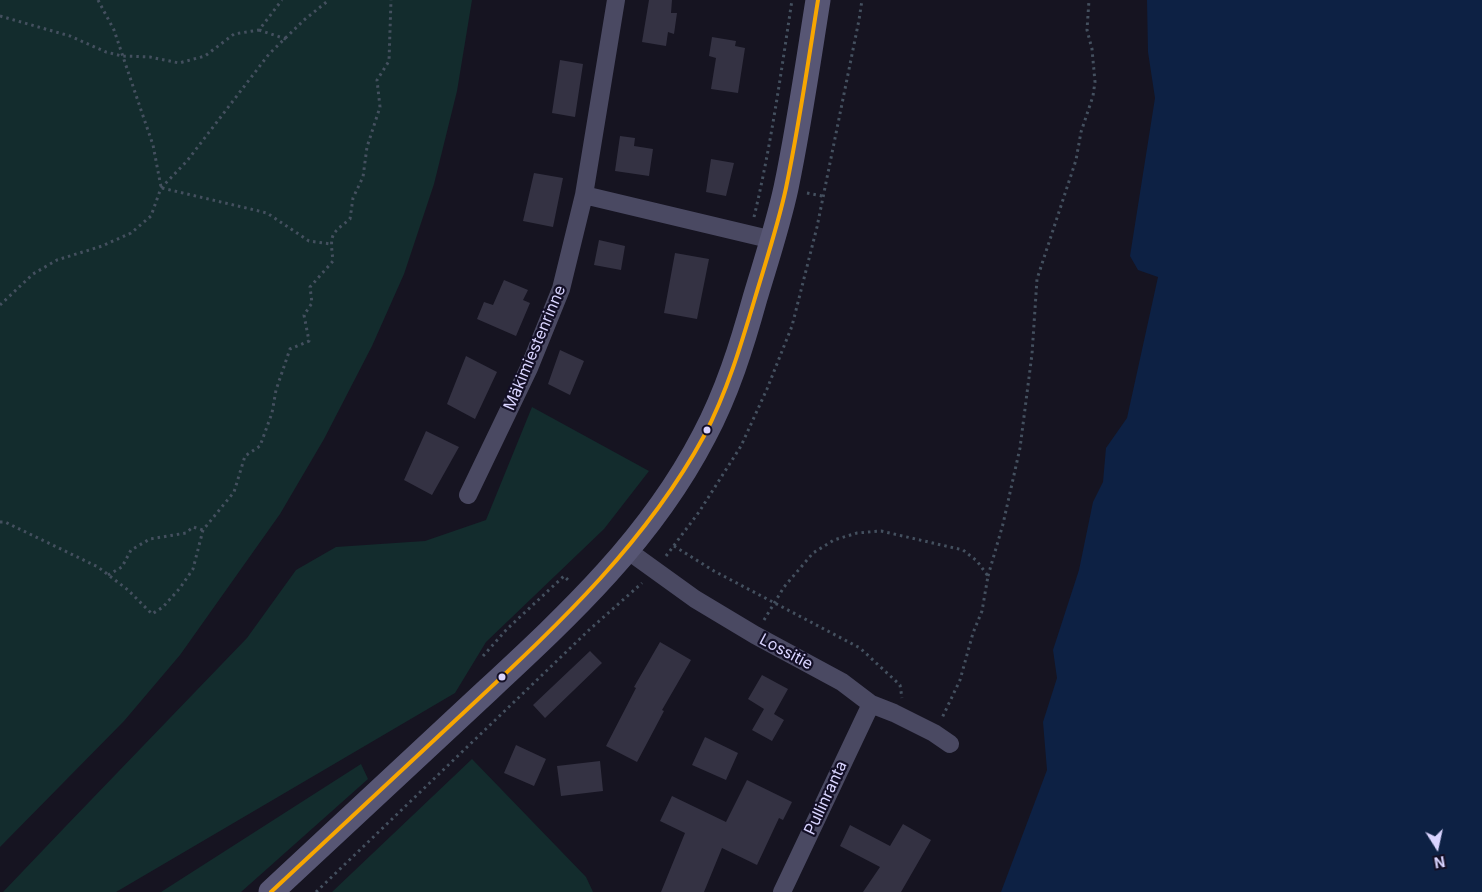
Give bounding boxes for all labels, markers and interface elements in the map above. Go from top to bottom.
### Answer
street label: Mäkimiestenrinne [500,283,570,413]
unlabelled marker [702,425,712,435]
street label: Lossitie [756,630,816,674]
unlabelled marker [497,672,507,682]
street label: Pullinranta [800,758,852,838]
north arrow [1412,822,1462,872]
text: N [1433,853,1446,872]

